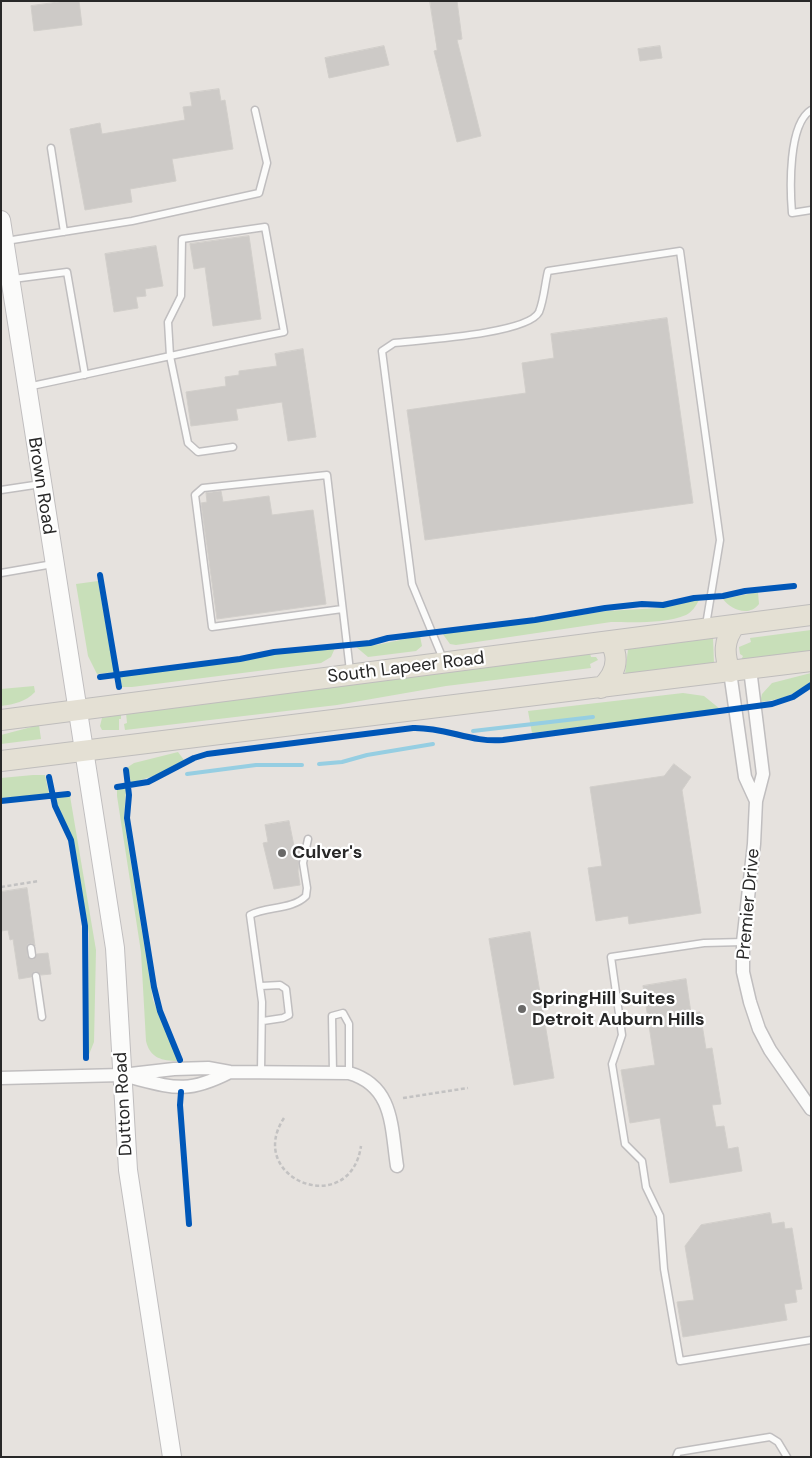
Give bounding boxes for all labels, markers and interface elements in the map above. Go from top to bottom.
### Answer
street label: Brown Road [23,436,59,536]
street label: South Lapeer Road [326,648,486,688]
place label: Culver's [292,842,362,864]
marker: Culver's [276,847,288,859]
street label: Premier Drive [733,847,765,961]
place label: SpringHill Suites Detroit Auburn Hills [532,988,705,1030]
marker: SpringHill Suites Detroit Auburn Hills [516,1003,528,1015]
street label: Dutton Road [110,1051,138,1157]

